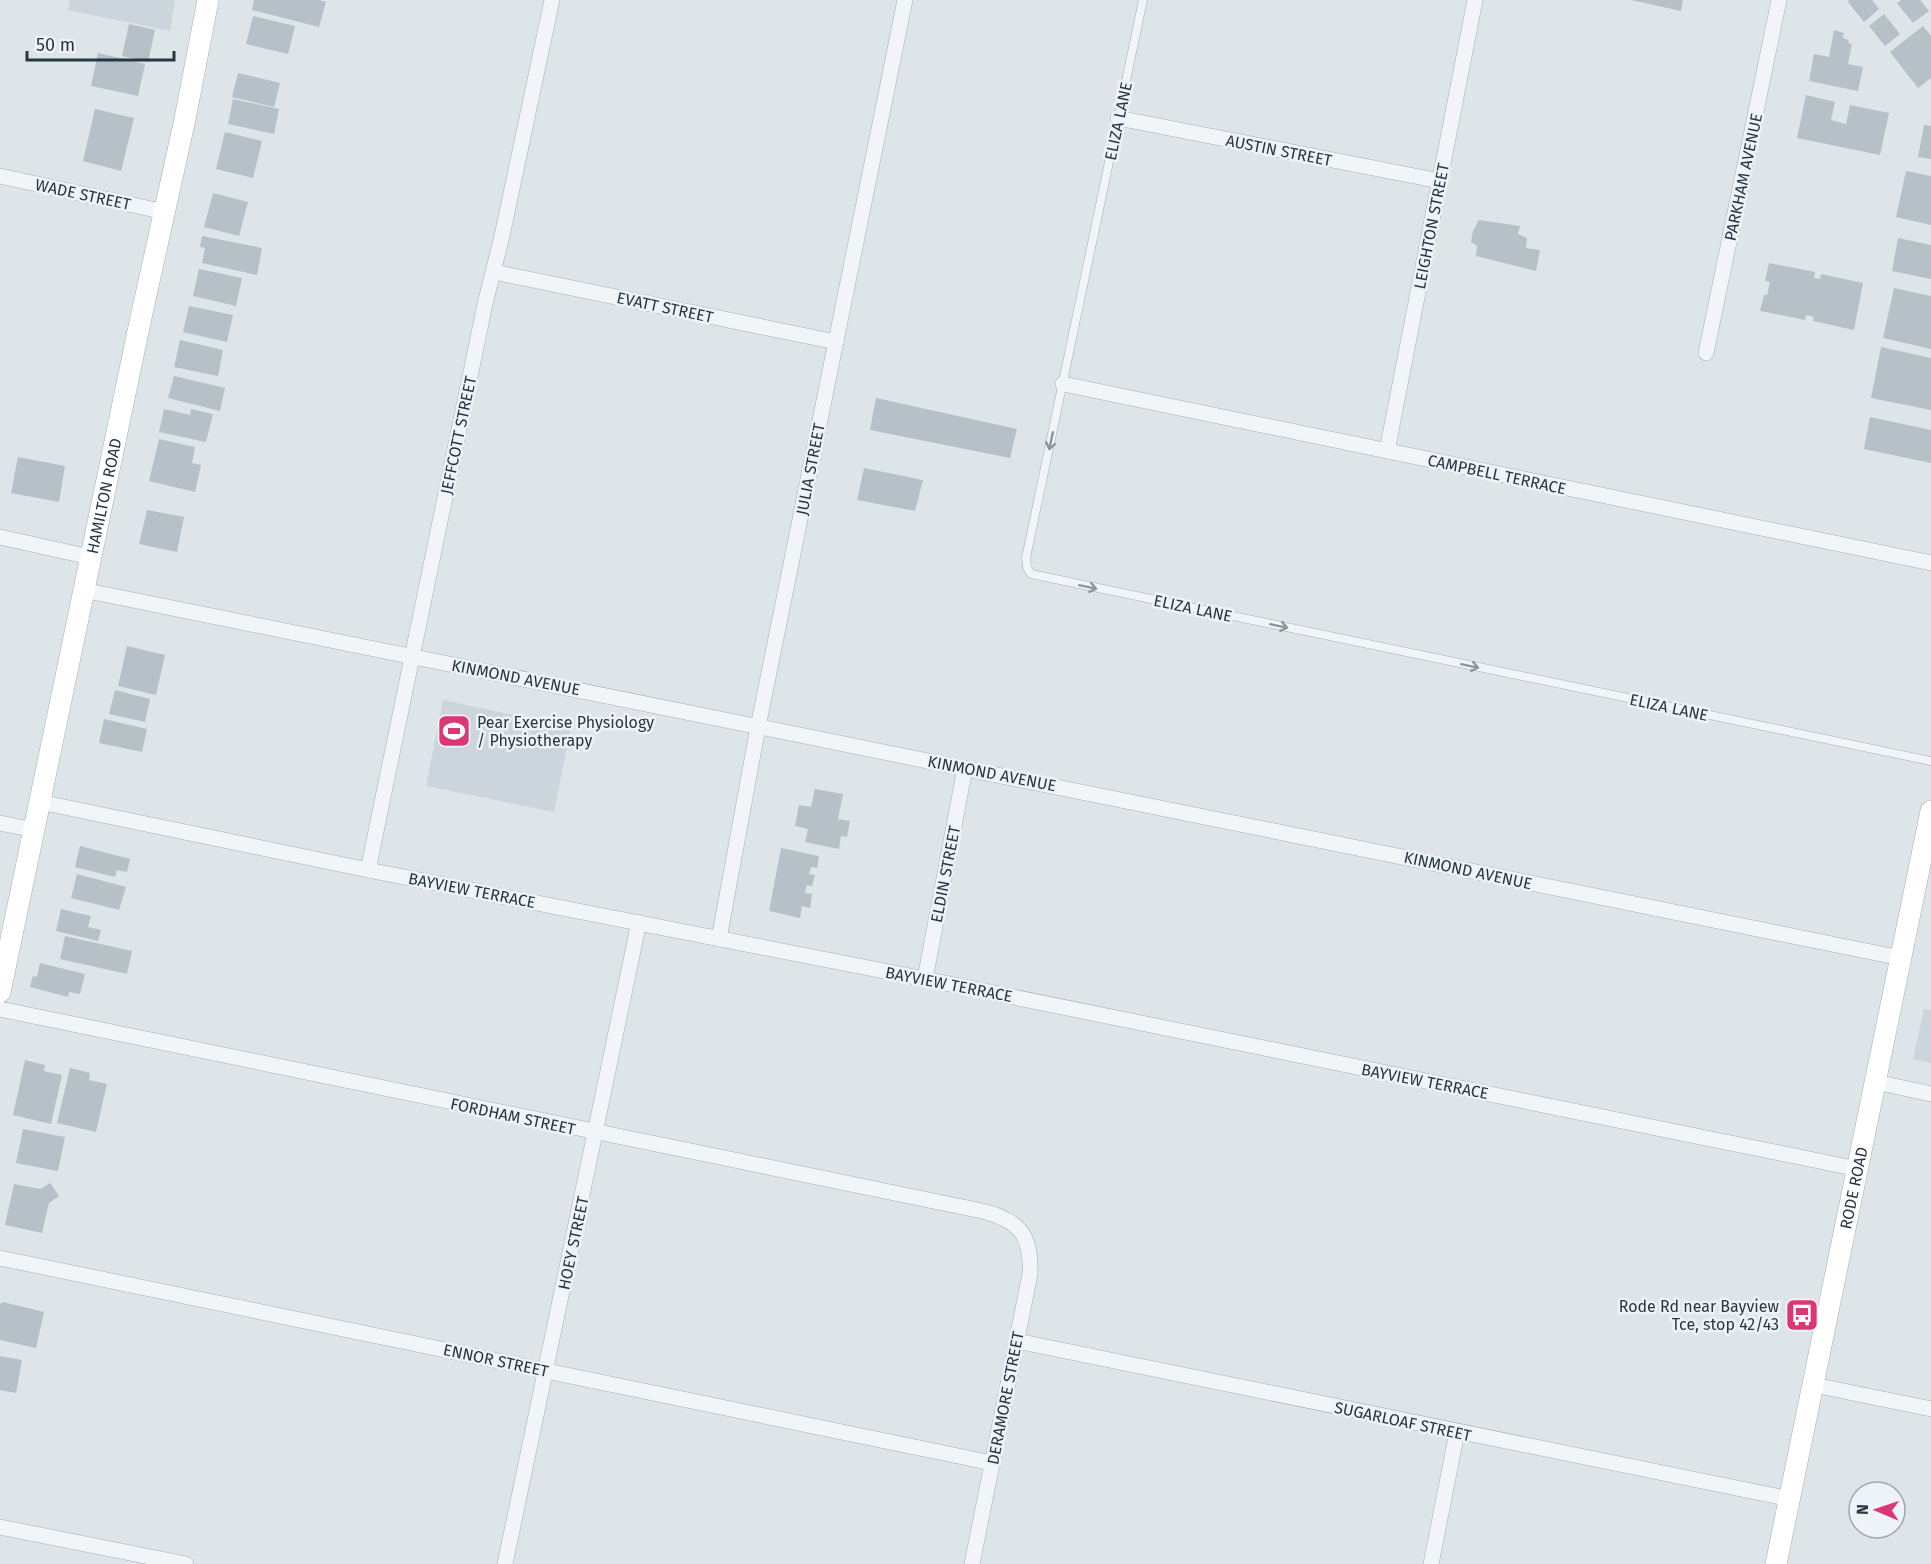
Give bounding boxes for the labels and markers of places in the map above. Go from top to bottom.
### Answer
sports icon: Pear Exercise Physiology / Physiotherapy [436,713,472,749]
place label: Pear Exercise Physiology / Physiotherapy [477,713,654,750]
place label: Rode Rd near Bayview Tce, stop 42/43 [1619,1297,1780,1334]
bus stop icon: Rode Rd near Bayview Tce, stop 42/43 [1784,1297,1820,1333]

